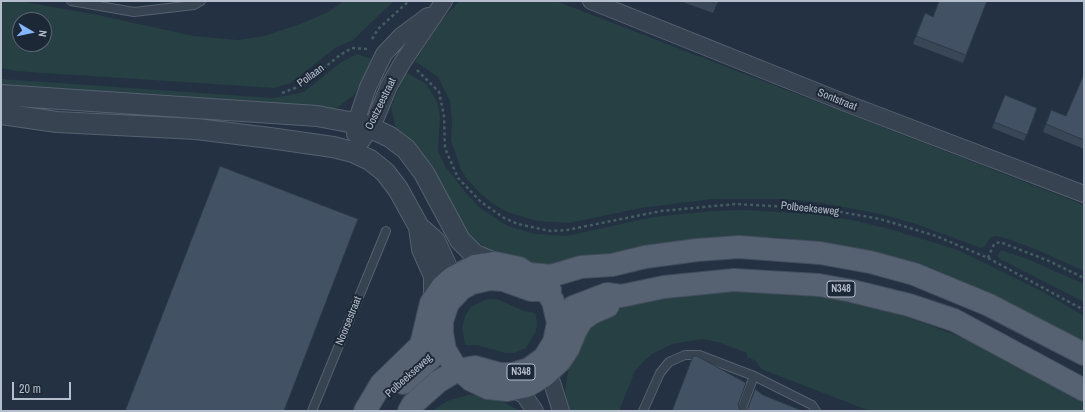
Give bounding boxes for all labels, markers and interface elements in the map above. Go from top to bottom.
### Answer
north arrow [12,12,52,52]
text: N [35,29,50,38]
street label: Pollaan [295,62,327,90]
street label: Oostzeestraat [363,76,399,132]
street label: Sontstraat [815,86,859,114]
street label: Polbeekseweg [780,199,840,219]
road number: N348 [827,281,855,297]
street label: Noorsestraat [333,295,365,347]
street label: Polbeekseweg [383,351,435,401]
road number: N348 [507,364,535,380]
scale bar [14,374,73,400]
text: 20 m [19,381,41,397]

